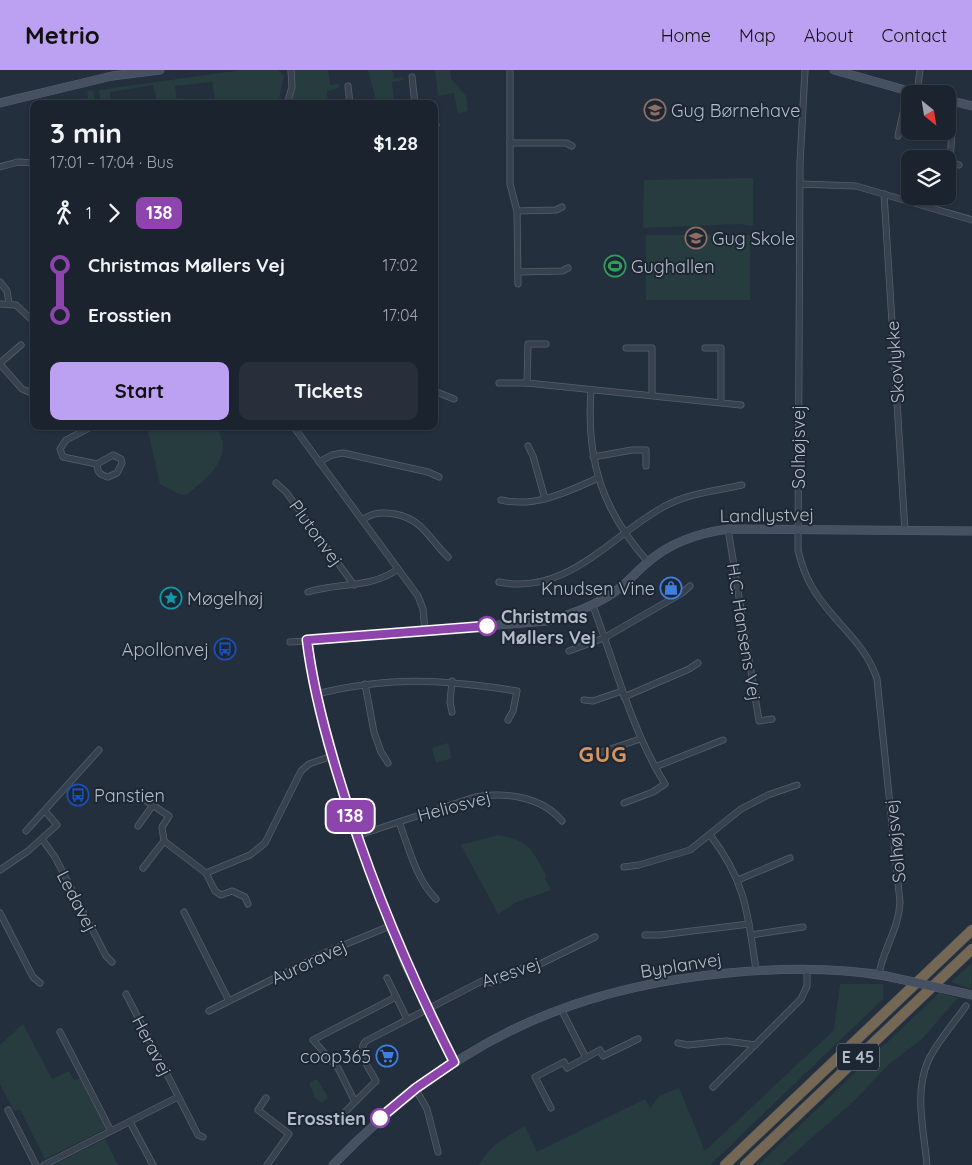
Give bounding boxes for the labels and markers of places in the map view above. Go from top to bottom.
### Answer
school or university icon: Gug Børnehave [643,98,667,122]
place label: Gug Børnehave [671,99,800,122]
school or university icon: Gug Skole [684,226,708,250]
place label: Gug Skole [712,227,795,250]
sports icon: Gughallen [603,254,627,278]
place label: Gughallen [631,255,715,278]
shop icon: Knudsen Vine [659,576,683,600]
place label: Knudsen Vine [541,577,655,600]
place icon: Møgelhøj [159,586,183,610]
place label: Møgelhøj [187,587,264,610]
place label: Christmas Møllers Vej [501,605,596,649]
marker: Christmas Møllers Vej [477,616,497,636]
bus stop icon: Apollonvej [213,637,237,661]
place label: Apollonvej [122,638,209,661]
bus stop icon: Panstien [66,783,90,807]
place label: Panstien [94,784,165,807]
supermarket icon: coop365 [375,1044,399,1068]
place label: coop365 [300,1045,371,1068]
place label: Erosstien [287,1107,366,1130]
marker: Erosstien [370,1108,390,1128]

